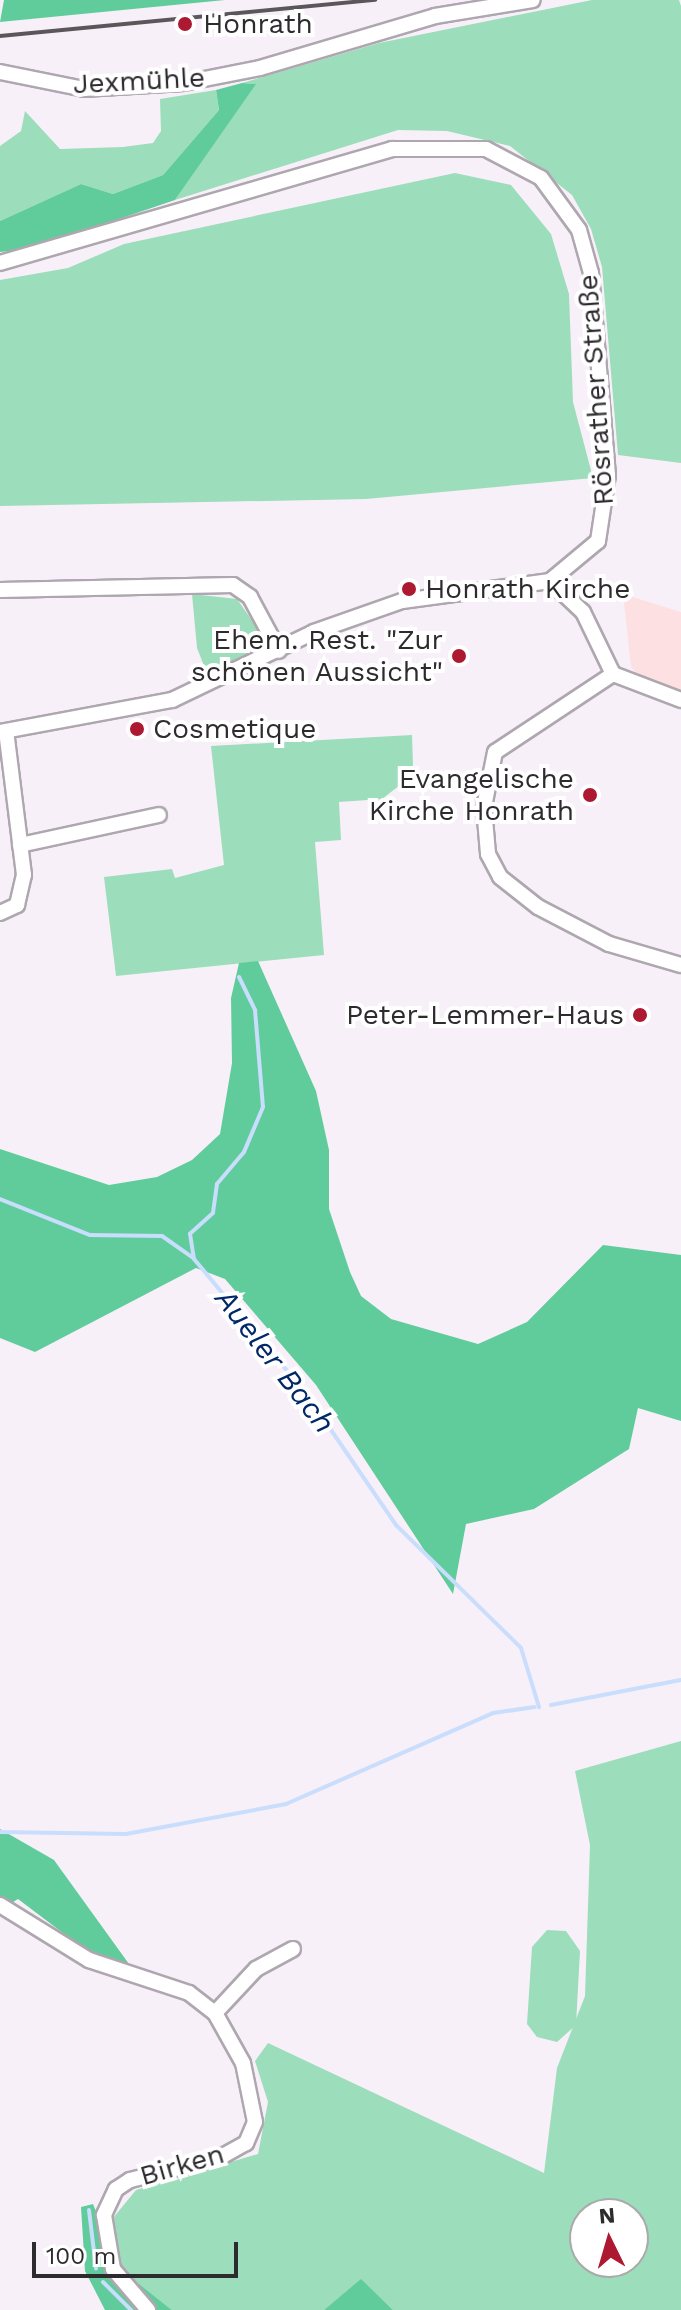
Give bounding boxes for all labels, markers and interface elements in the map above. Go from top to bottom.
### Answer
place label: Honrath [203,7,313,41]
marker: Honrath [174,13,196,35]
street label: Jexmühle [72,61,206,101]
street label: Rösrather Straße [571,273,621,507]
place label: Honrath Kirche [425,572,630,606]
marker: Honrath Kirche [400,580,418,598]
place label: Ehem. Rest. "Zur schönen Aussicht" [190,623,443,689]
marker: Ehem. Rest. "Zur schönen Aussicht" [450,647,468,665]
place label: Cosmetique [153,712,316,746]
marker: Cosmetique [128,720,146,738]
place label: Evangelische Kirche Honrath [369,762,574,828]
marker: Evangelische Kirche Honrath [581,786,599,804]
place label: Peter-Lemmer-Haus [346,998,624,1032]
marker: Peter-Lemmer-Haus [631,1006,649,1024]
water label: Aueler Bach [207,1281,343,1441]
street label: Birken [136,2137,228,2193]
north arrow [569,2198,649,2278]
text: N [598,2202,616,2229]
scale bar [36,2226,242,2276]
text: 100 m [46,2242,116,2270]

